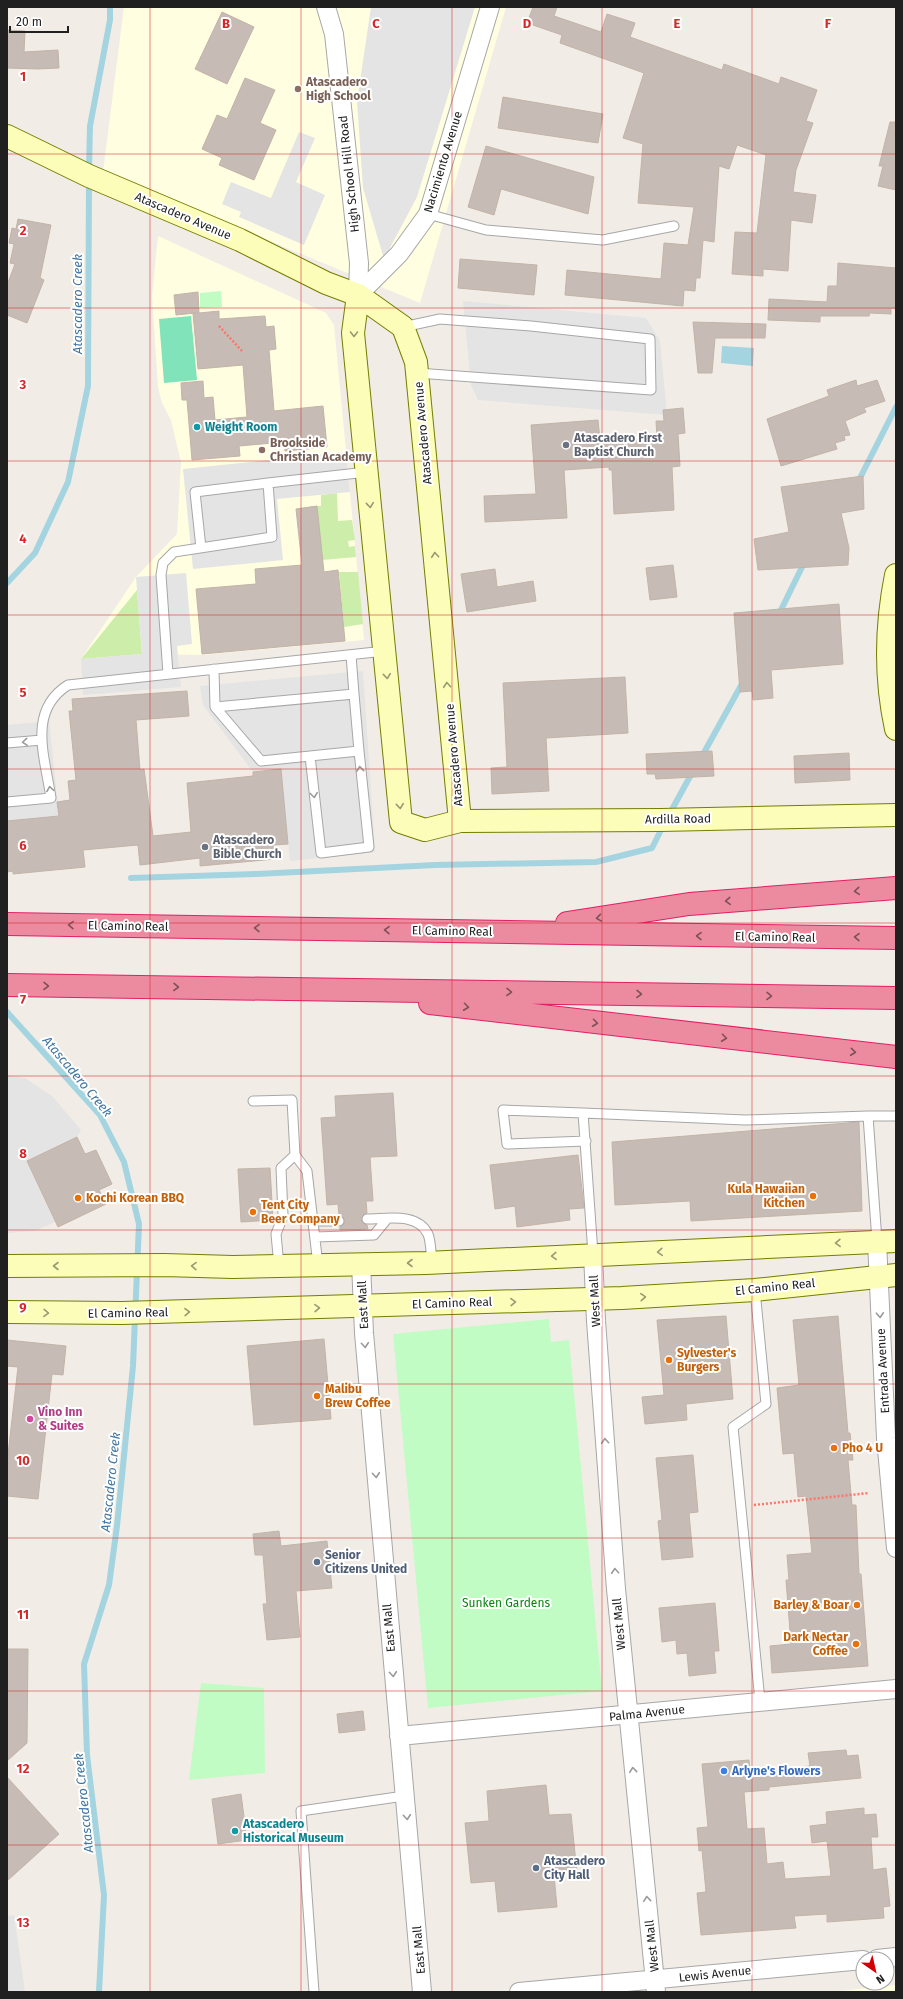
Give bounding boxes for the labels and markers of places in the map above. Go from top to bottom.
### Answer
place label: Atascadero High School [305,75,371,103]
marker: Atascadero High School [293,84,303,94]
place label: Weight Room [205,420,277,434]
marker: Weight Room [192,422,202,432]
place label: Atascadero First Baptist Church [573,431,662,459]
place label: Brookside Christian Academy [270,436,372,464]
marker: Atascadero First Baptist Church [561,440,571,450]
marker: Brookside Christian Academy [257,445,267,455]
place label: Atascadero Bible Church [212,833,282,861]
marker: Atascadero Bible Church [200,842,210,852]
place label: Kula Hawaiian Kitchen [728,1182,805,1210]
place label: Kochi Korean BBQ [86,1191,185,1205]
marker: Kula Hawaiian Kitchen [808,1191,818,1201]
marker: Kochi Korean BBQ [73,1193,83,1203]
place label: Tent City Beer Company [261,1198,341,1226]
marker: Tent City Beer Company [248,1207,258,1217]
place label: Sylvester's Burgers [677,1346,737,1374]
marker: Sylvester's Burgers [664,1355,674,1365]
place label: Malibu Brew Coffee [325,1382,391,1410]
marker: Malibu Brew Coffee [312,1391,322,1401]
place label: Vino Inn & Suites [37,1405,84,1433]
marker: Vino Inn & Suites [25,1414,35,1424]
place label: Pho 4 U [842,1441,883,1455]
marker: Pho 4 U [829,1443,839,1453]
place label: Senior Citizens United [325,1548,407,1576]
marker: Senior Citizens United [312,1557,322,1567]
place label: Barley & Boar [773,1598,849,1612]
marker: Barley & Boar [852,1600,862,1610]
place label: Dark Nectar Coffee [783,1630,848,1658]
marker: Dark Nectar Coffee [851,1639,861,1649]
place label: Arlyne's Flowers [731,1764,821,1778]
marker: Arlyne's Flowers [719,1766,729,1776]
place label: Atascadero Historical Museum [242,1817,344,1845]
marker: Atascadero Historical Museum [230,1826,240,1836]
place label: Atascadero City Hall [543,1854,605,1882]
marker: Atascadero City Hall [531,1863,541,1873]

